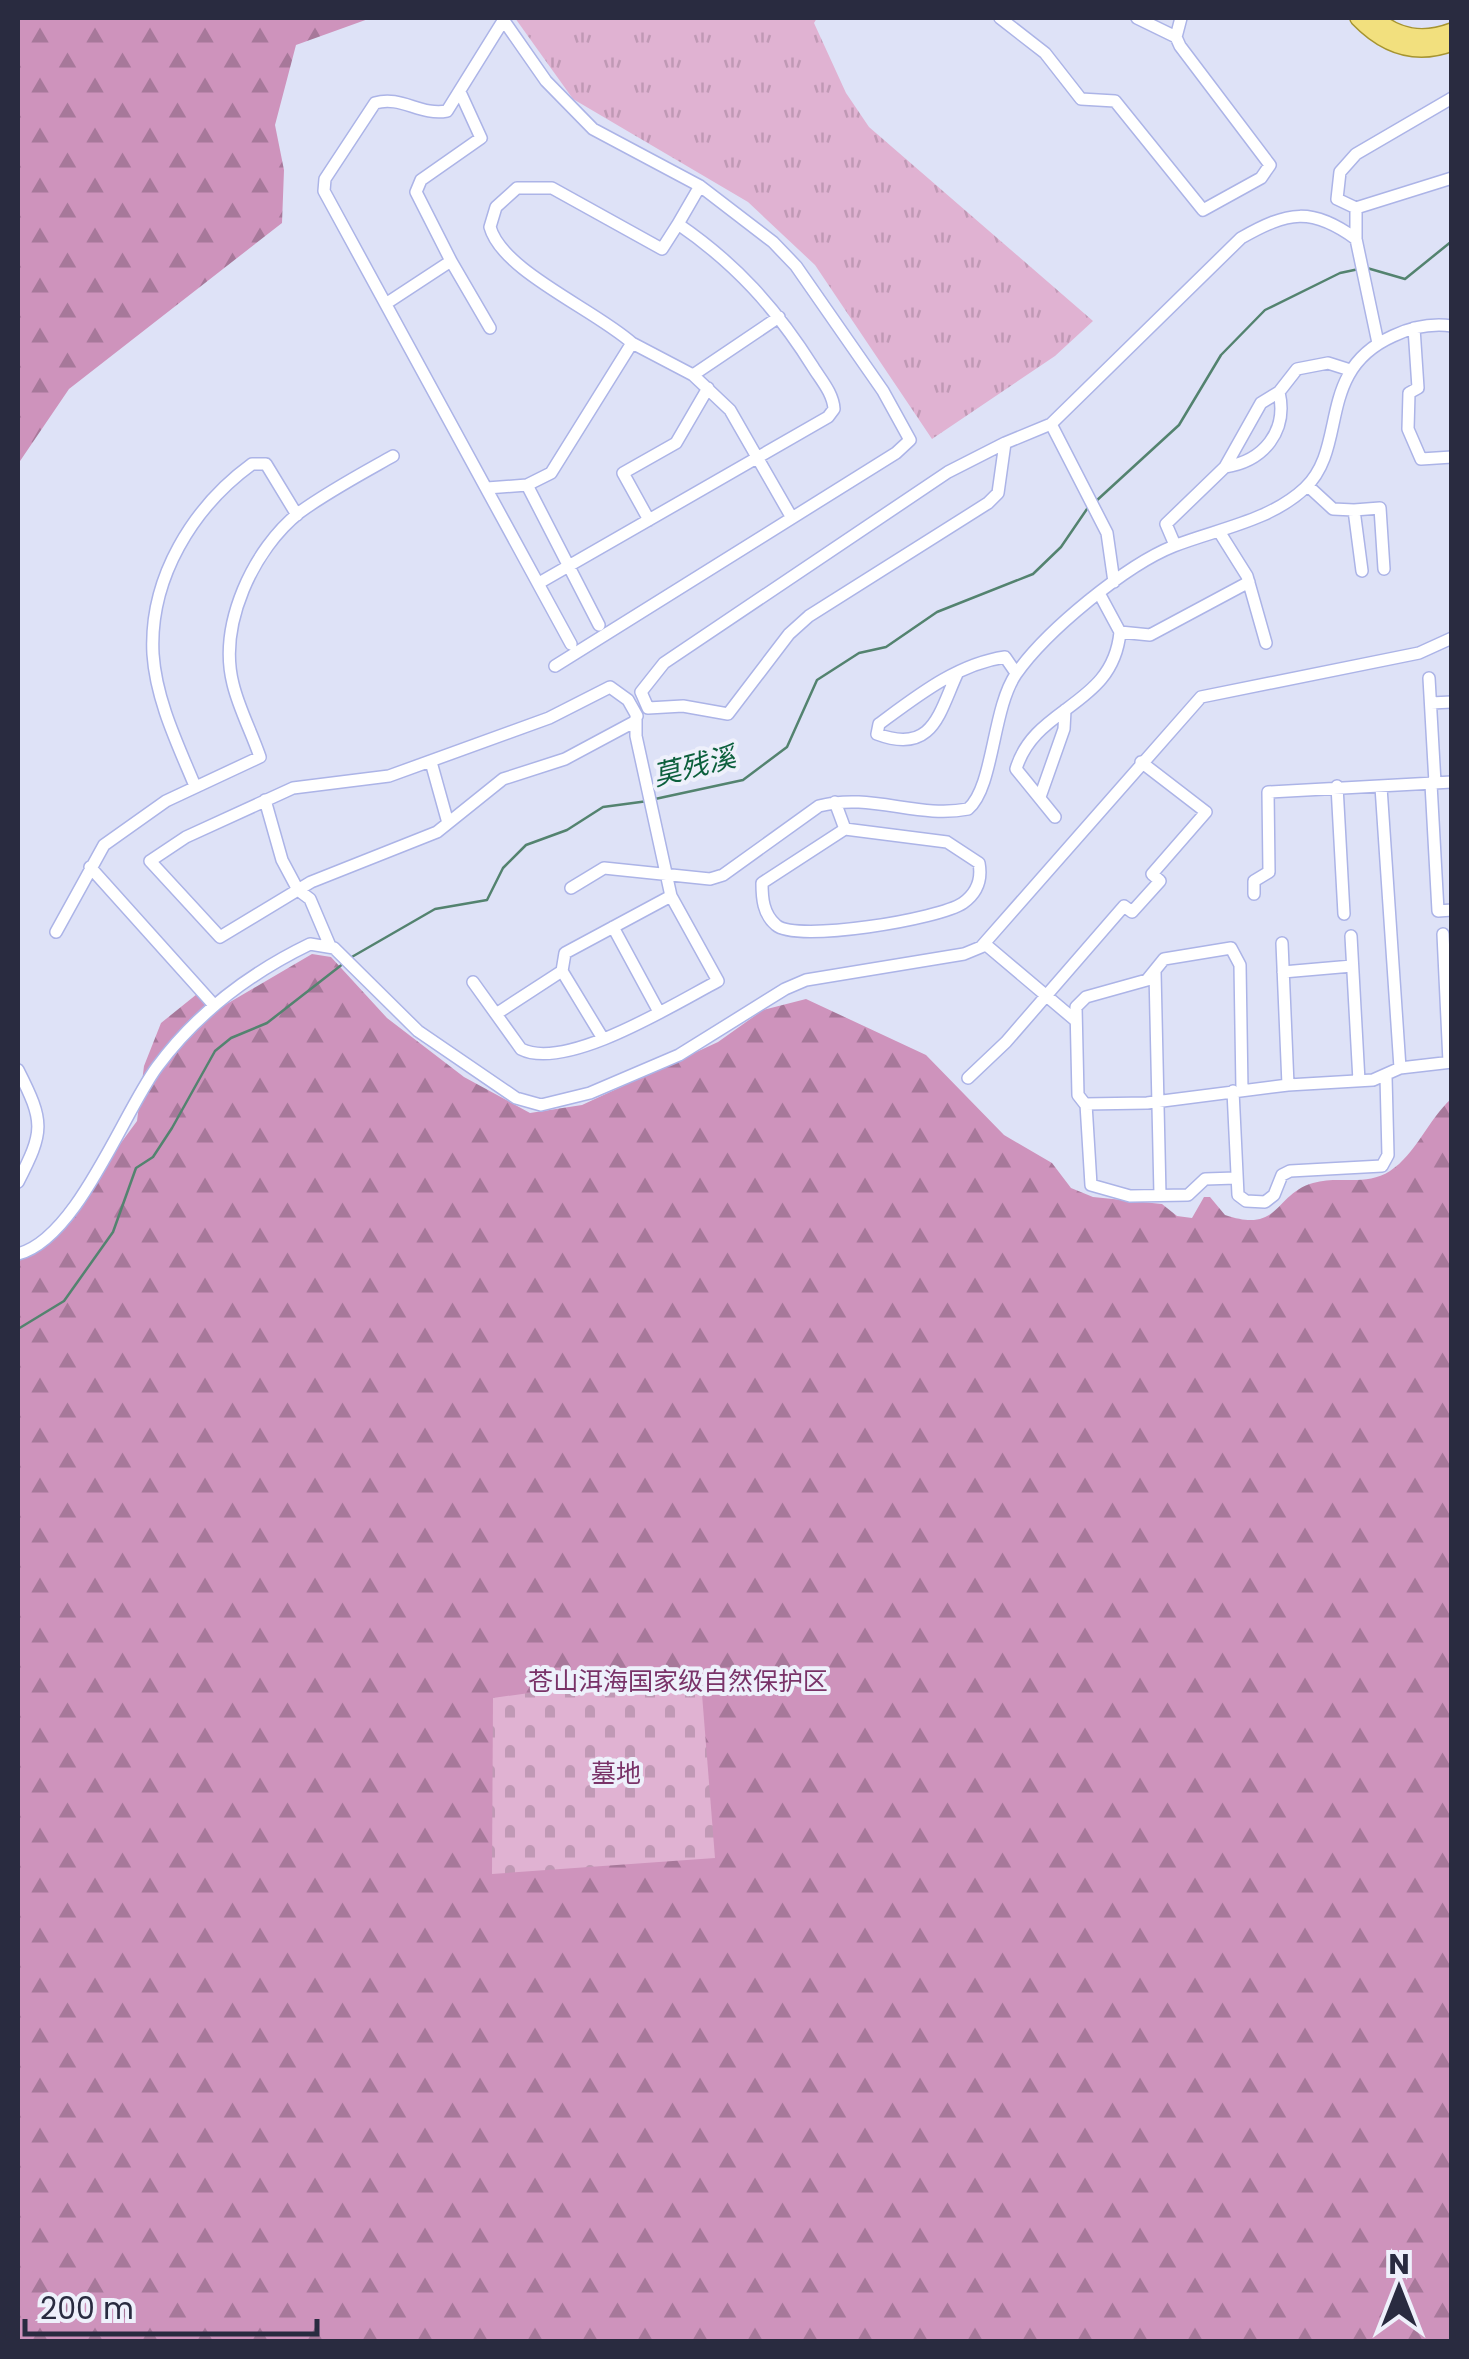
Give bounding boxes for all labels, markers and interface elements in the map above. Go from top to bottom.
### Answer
water label: 莫残溪 [649,737,742,796]
park label: 苍山洱海国家级自然保护区 [528,1664,828,1699]
park label: 墓地 [591,1756,641,1791]
north arrow [1349,2239,1449,2339]
text: N [1388,2245,1410,2284]
scale bar [25,2274,318,2336]
text: 200 m [40,2287,134,2330]

